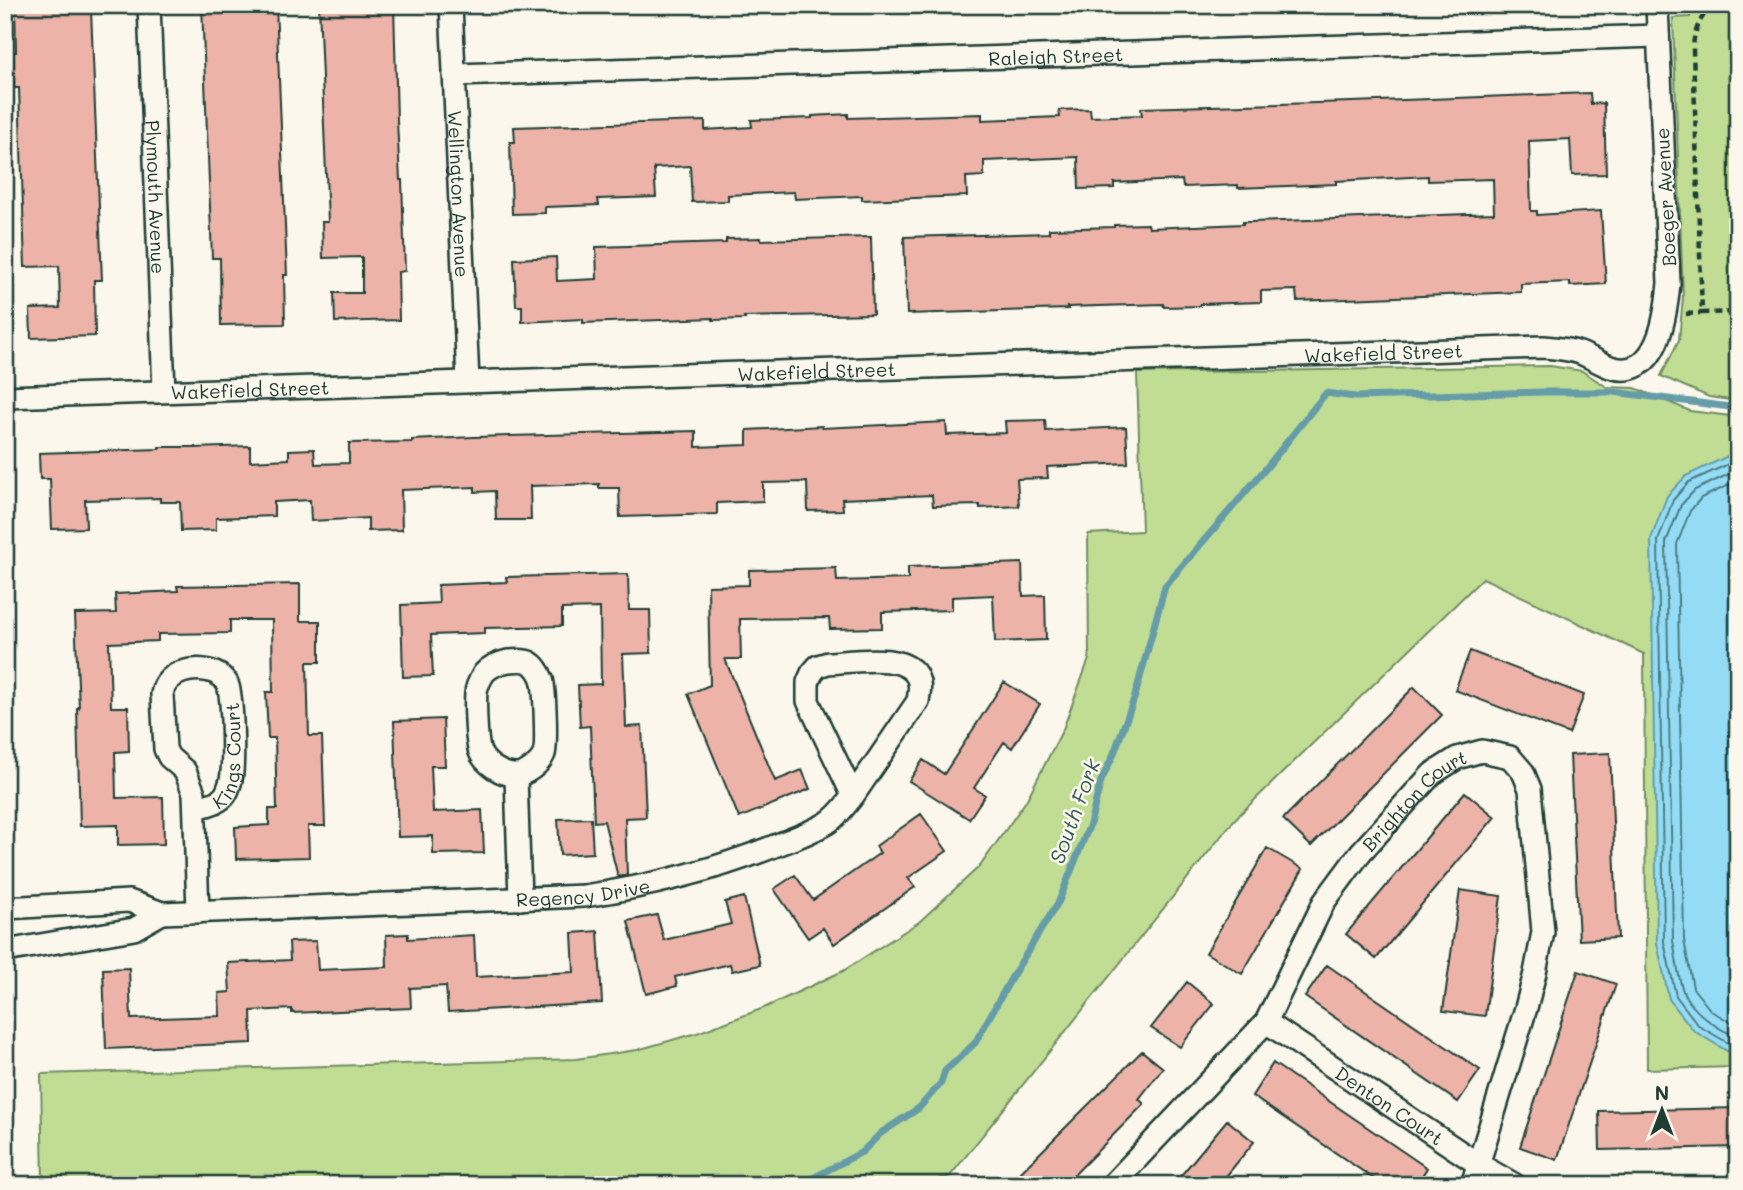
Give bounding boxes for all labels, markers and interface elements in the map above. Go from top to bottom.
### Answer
street label: Raleigh Street [988,41,1123,70]
street label: Wellington Avenue [443,110,476,278]
street label: Plymouth Avenue [141,119,172,274]
street label: Boeger Avenue [1649,127,1681,267]
street label: Wakefield Street [1303,337,1463,367]
street label: Wakefield Street [737,356,896,386]
street label: Wakefield Street [170,374,330,404]
street label: Kings Court [207,702,245,814]
street label: Brighton Court [1356,743,1469,856]
water label: South Fork [1043,754,1106,867]
street label: Regency Drive [516,872,652,911]
street label: Denton Court [1331,1060,1449,1150]
north arrow [1628,1074,1698,1144]
text: N [1655,1080,1669,1105]

